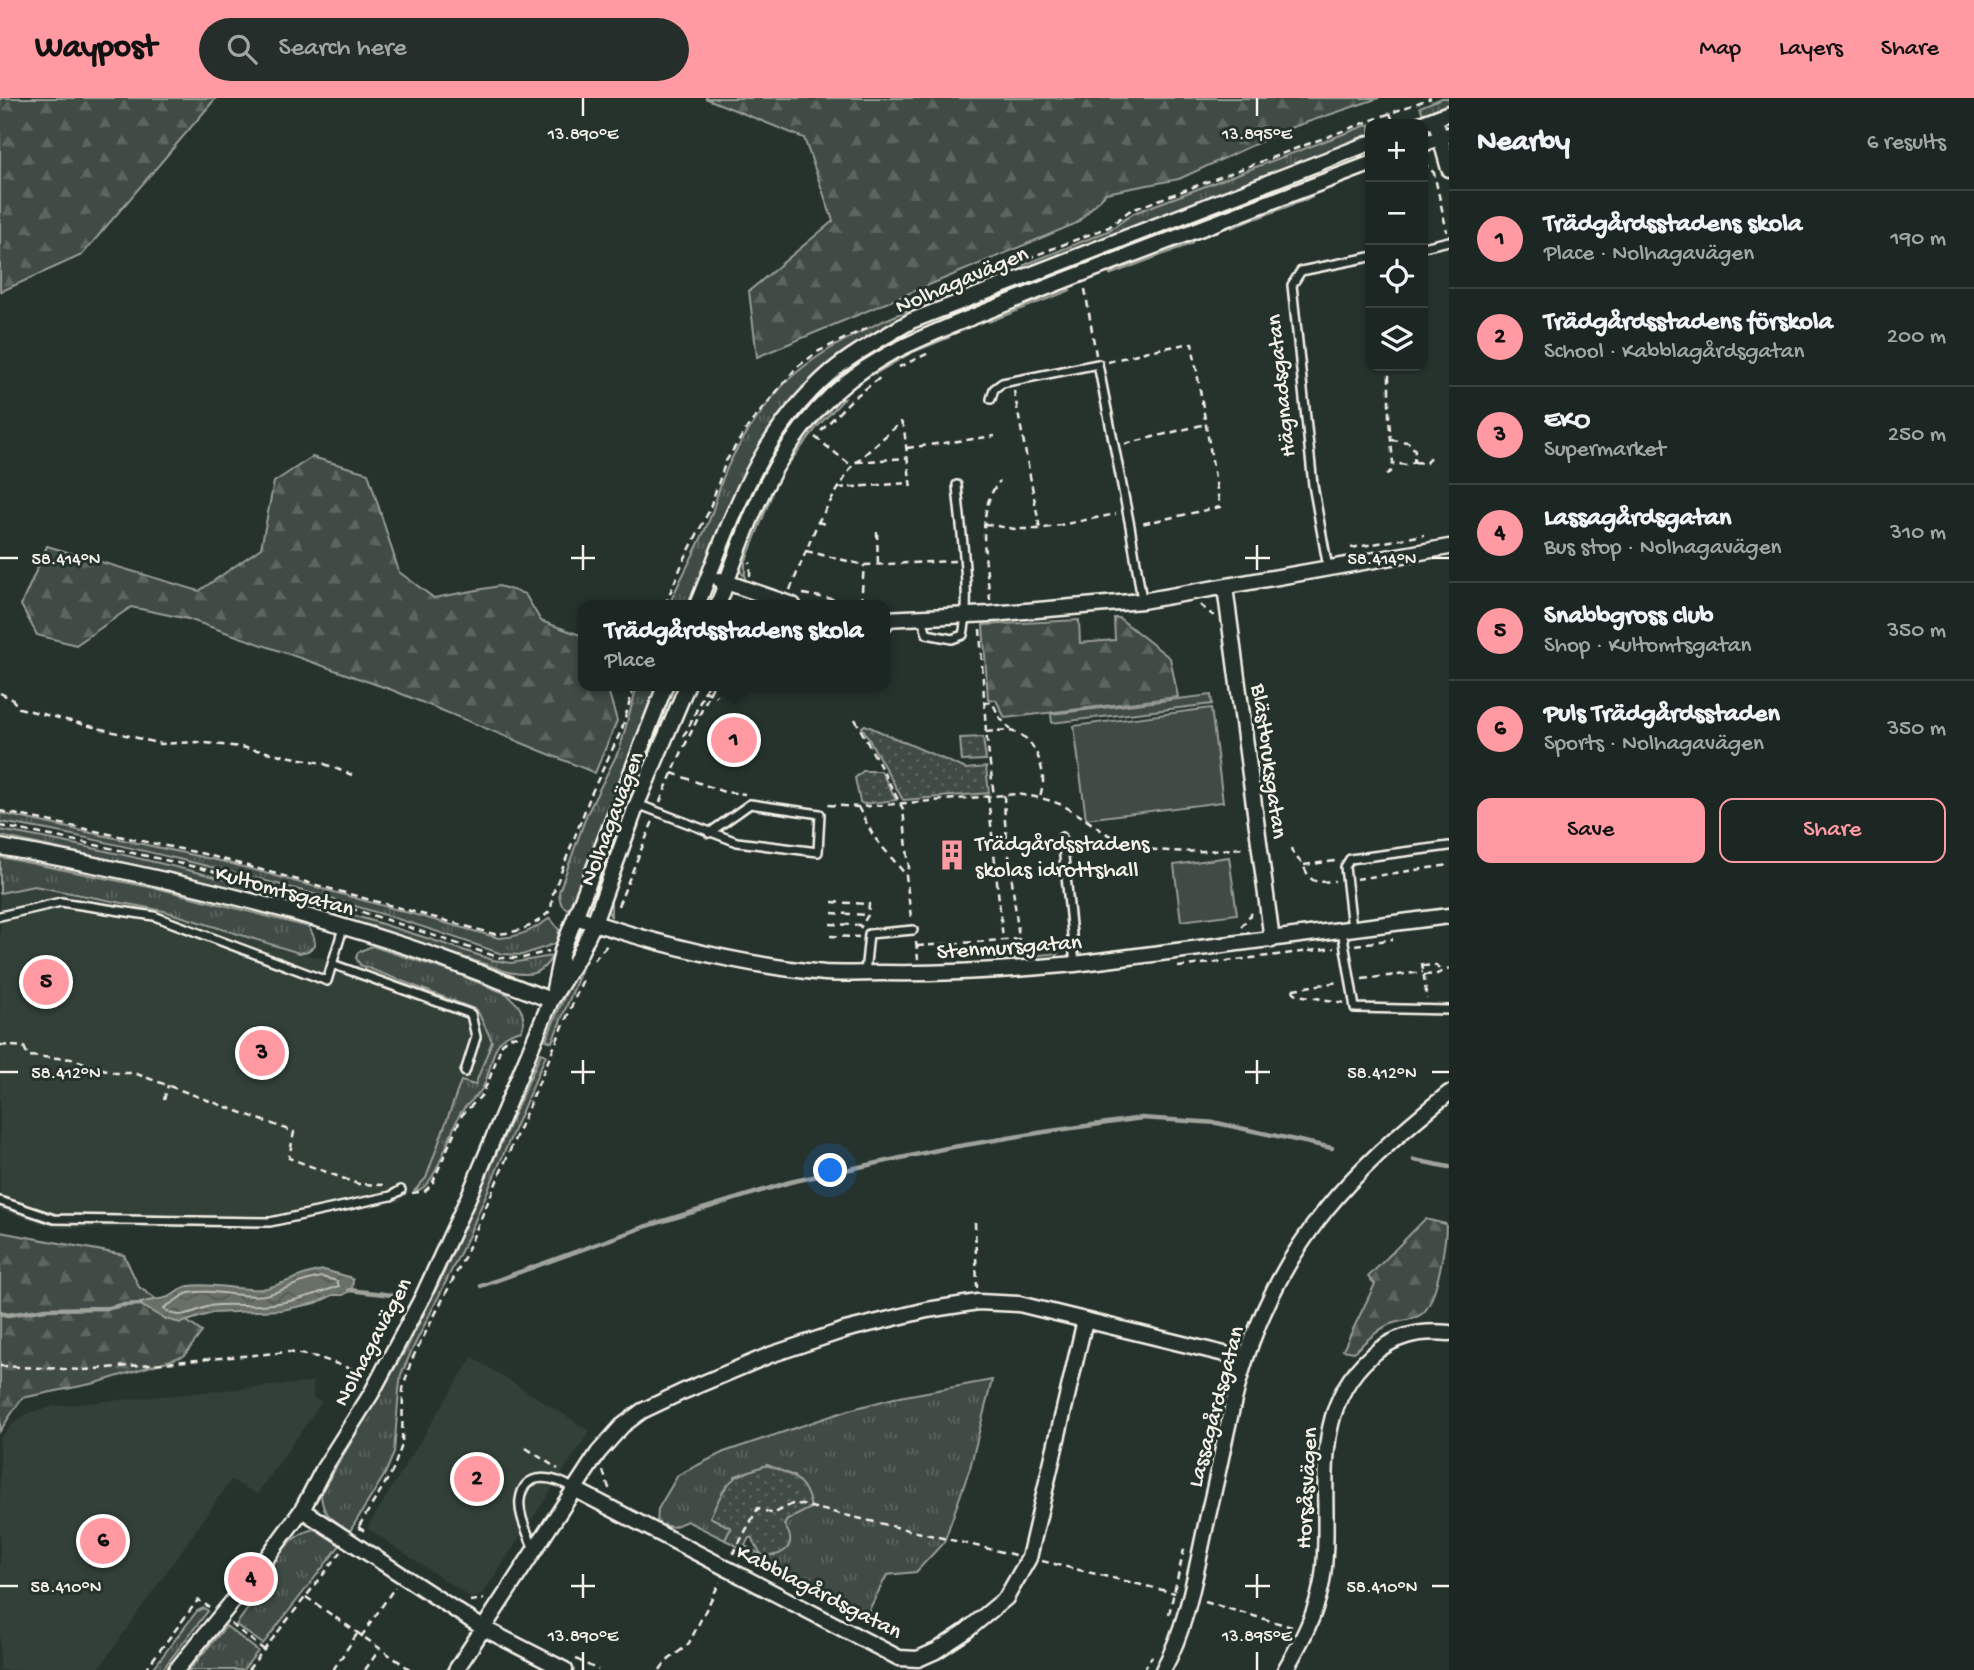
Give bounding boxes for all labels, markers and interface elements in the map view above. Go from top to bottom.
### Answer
search box [199,18,689,81]
text: Waypost [35,30,157,68]
icon: search [223,30,261,68]
text: Search here [279,34,407,65]
text: Map [1699,35,1741,64]
text: Layers [1779,35,1843,64]
text: Share [1881,35,1939,64]
map controls [1365,119,1428,371]
button: + [1365,119,1428,182]
text: 13.890°E [547,125,619,146]
text: 13.895°E [1221,125,1293,146]
text: Nearby [1477,126,1570,161]
text: 6 results [1867,130,1946,157]
button: − [1365,182,1428,245]
text: Trädgårdsstadens skola [1544,210,1802,241]
text: 1 [1495,226,1505,253]
text: 190 m [1890,226,1946,253]
street label: Nolhagavägen [892,241,1033,321]
text: Place · Nolhagavägen [1544,241,1754,268]
button: locate [1365,245,1428,308]
button: layers [1365,308,1428,371]
text: Trädgårdsstadens förskola [1544,308,1833,339]
street label: Hägnadsgatan [1262,313,1303,458]
text: 2 [1494,324,1506,351]
text: 200 m [1887,324,1946,351]
text: School · Kabblagårdsgatan [1544,339,1804,366]
text: EKO [1544,406,1590,437]
text: 3 [1494,422,1506,449]
text: 250 m [1888,422,1946,449]
text: Supermarket [1544,437,1666,464]
text: Lassagårdsgatan [1544,504,1731,535]
text: 4 [1495,520,1505,547]
text: 310 m [1890,520,1946,547]
text: Bus stop · Nolhagavägen [1544,535,1781,562]
text: 58.414°N [31,550,101,571]
text: 58.414°N [1347,550,1417,571]
popup [578,600,890,691]
text: Snabbgross club [1544,602,1714,633]
text: Trädgårdsstadens skola [605,617,863,648]
text: 5 [1494,618,1506,645]
text: 350 m [1887,618,1946,645]
text: Shop · Kultomtsgatan [1544,633,1751,660]
text: Place [605,648,655,675]
street label: Blästbruksgatan [1243,681,1292,841]
text: Puls Trädgårdsstaden [1544,700,1780,731]
pin: 1 [711,714,757,766]
text: 6 [1494,716,1506,743]
text: 350 m [1887,716,1946,743]
text: Sports · Nolhagavägen [1544,731,1764,758]
street label: Nolhagavägen [575,748,651,890]
button: Save [1477,798,1705,863]
button: Share [1719,798,1946,863]
place label: Trädgårdsstadens skolas idrottshall [973,832,1150,885]
building icon: Trädgårdsstadens skolas idrottshall [935,838,969,872]
street label: Kultomtsgatan [212,861,357,924]
street label: Stenmursgatan [936,930,1083,967]
pin: 5 [23,956,69,1008]
pin: 3 [239,1027,285,1079]
text: 58.412°N [31,1064,101,1085]
text: 58.412°N [1347,1064,1417,1085]
your location [813,1153,847,1187]
street label: Nolhagavägen [329,1274,419,1412]
street label: Lassagårdsgatan [1183,1323,1252,1490]
street label: Horsåsvägen [1292,1427,1325,1550]
pin: 2 [454,1453,500,1505]
pin: 6 [80,1515,126,1567]
street label: Kabblagårdsgatan [731,1540,906,1647]
pin: 4 [228,1553,274,1605]
text: 58.410°N [31,1578,101,1599]
text: 58.410°N [1347,1578,1417,1599]
text: 13.890°E [547,1627,619,1648]
text: 13.895°E [1221,1627,1293,1648]

